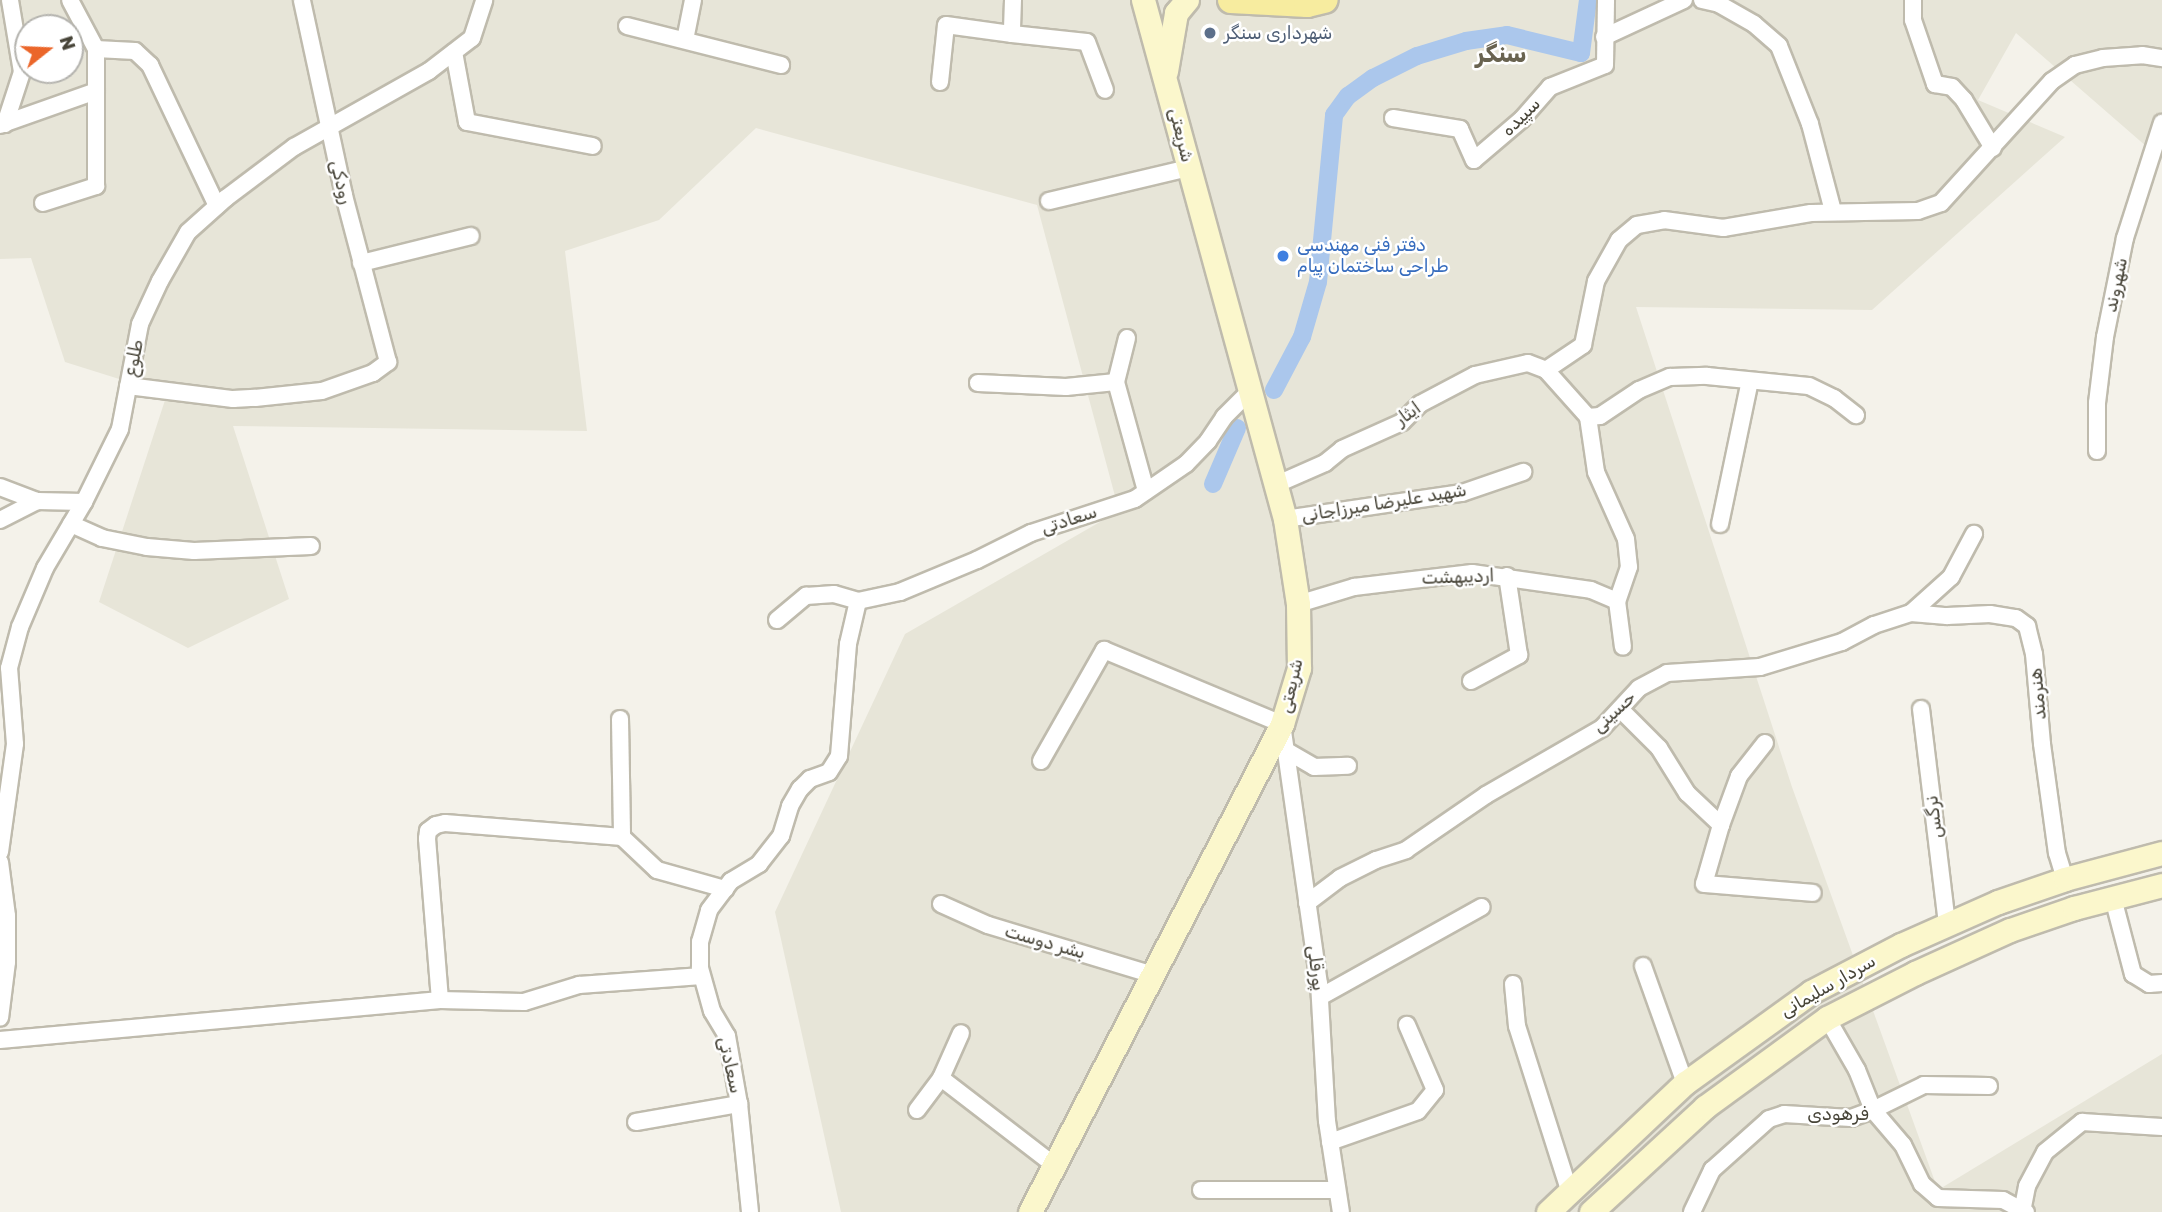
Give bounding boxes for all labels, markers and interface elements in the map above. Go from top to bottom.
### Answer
north arrow [14,14,84,84]
place label: شهرداری سنگر [1224,22,1333,44]
marker: شهرداری سنگر [1202,25,1218,41]
text: N [54,33,81,53]
district label: سنگر [1475,41,1527,69]
street label: سپیده [1497,93,1545,141]
street label: شریعتی [1164,106,1198,164]
street label: رودکی [325,158,357,206]
place label: دفتر فنی مهندسی طراحی ساختمان پیام [1297,235,1449,278]
marker: دفتر فنی مهندسی طراحی ساختمان پیام [1275,248,1291,264]
street label: شهروند [2100,256,2132,314]
street label: طلوع [120,338,148,378]
street label: ایثار [1391,397,1425,431]
street label: شهید علیرضا میرزاجانی [1300,479,1468,527]
street label: سعادتی [1038,501,1100,539]
street label: اردیبهشت [1421,565,1495,589]
street label: شریعتی [1274,657,1308,715]
street label: هنرمند [2025,667,2051,721]
street label: حسینی [1588,686,1640,738]
street label: نرگس [1921,794,1947,840]
street label: بشر دوست [1002,920,1088,964]
street label: پورقلی [1302,944,1330,992]
street label: سردار سلیمانی [1776,950,1880,1022]
street label: سعادتی [713,1034,747,1096]
street label: فرهودی [1807,1103,1869,1125]

